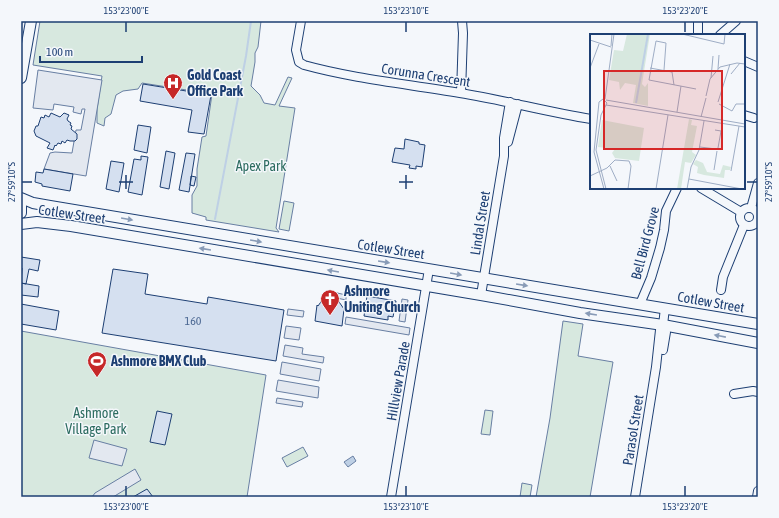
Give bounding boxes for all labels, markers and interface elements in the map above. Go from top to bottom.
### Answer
text: 153°23'00"E [104,5,149,16]
text: 153°23'10"E [384,5,429,16]
text: 153°23'20"E [663,5,708,16]
inset map [590,34,745,189]
scale bar [40,38,142,64]
text: 100 m [46,45,73,59]
street label: Corunna Crescent [380,60,472,90]
place label: Gold Coast Office Park [187,67,244,99]
hospital icon: Gold Coast Office Park [162,72,184,100]
park label: Apex Park [236,158,286,174]
text: 27°59'10"S [6,162,17,202]
text: 27°59'10"S [763,162,774,202]
street label: Lindal Street [467,190,493,256]
street label: Cotlew Street [37,201,107,227]
street label: Bell Bird Grove [628,205,662,281]
one-way arrow [121,216,134,222]
street label: Cotlew Street [356,236,426,262]
one-way arrow [249,239,262,245]
one-way arrow [199,246,211,252]
one-way arrow [378,259,390,265]
one-way arrow [327,267,339,273]
one-way arrow [450,271,462,277]
one-way arrow [516,282,528,288]
place label: Ashmore Uniting Church [343,283,420,315]
church icon: Ashmore Uniting Church [319,288,341,316]
street label: Cotlew Street [676,288,746,316]
one-way arrow [585,311,598,317]
house number: 160 [185,314,202,328]
one-way arrow [713,333,726,339]
street label: Hillview Parade [383,340,413,422]
sports icon: Ashmore BMX Club [86,350,108,378]
place label: Ashmore BMX Club [110,353,207,369]
street label: Parasol Street [620,394,646,466]
park label: Ashmore Village Park [65,405,127,437]
text: 153°23'00"E [104,501,149,512]
text: 153°23'10"E [384,501,429,512]
text: 153°23'20"E [663,501,708,512]

